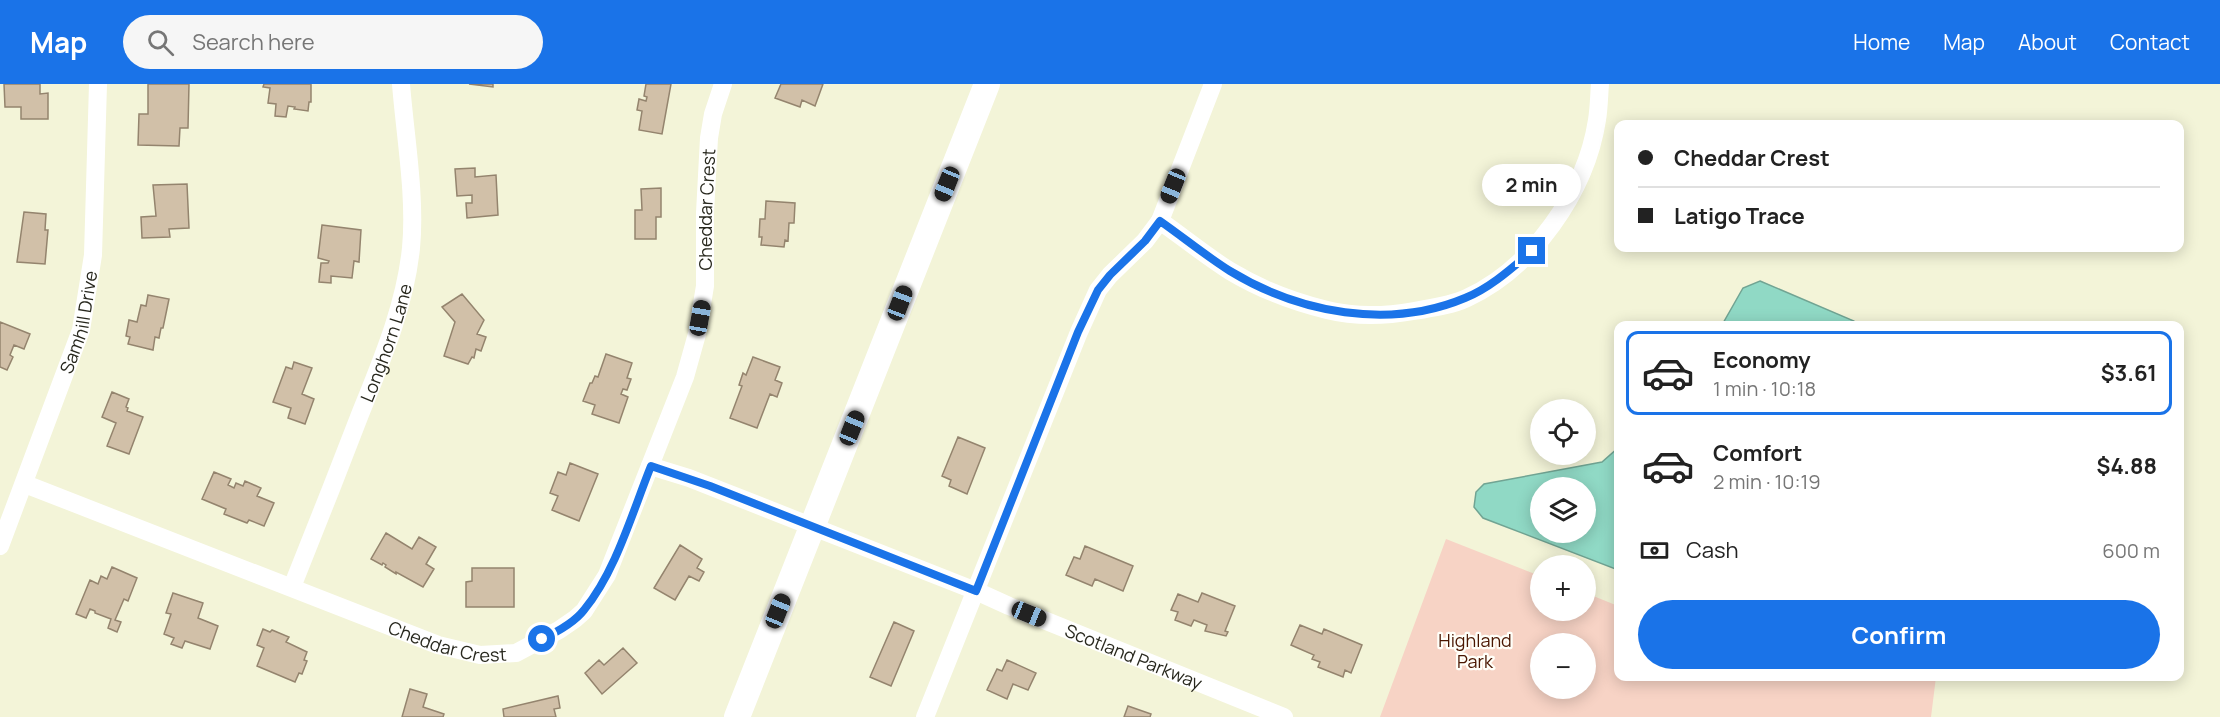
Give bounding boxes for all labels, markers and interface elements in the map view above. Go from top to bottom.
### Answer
search box [123,15,543,69]
text: Map [30,23,87,61]
icon: search [144,26,177,59]
text: Search here [192,27,315,57]
text: Home [1853,28,1910,56]
text: Map [1943,28,1985,56]
text: About [2018,28,2077,56]
text: Contact [2110,28,2190,56]
text: Cheddar Crest [1674,143,1830,173]
street label: Cheddar Crest [693,148,720,271]
car [932,164,962,204]
callout: 2 min [1482,164,1582,206]
car [1158,166,1188,206]
text: 2 min [1505,171,1558,198]
text: Latigo Trace [1674,201,1805,231]
route end [1518,237,1545,264]
street label: Samhill Drive [54,269,102,377]
street label: Longhorn Lane [354,281,417,405]
car [885,283,915,323]
car [688,299,712,337]
text: Economy [1713,345,1811,375]
icon: car [1641,346,1695,400]
text: $3.61 [2101,358,2157,388]
text: 1 min · 10:18 [1713,375,1816,402]
map controls [1530,399,1596,699]
button: locate [1530,399,1596,465]
car [837,408,867,448]
text: Comfort [1713,438,1802,468]
icon: car [1641,439,1695,493]
text: $4.88 [2097,451,2157,481]
text: 2 min · 10:19 [1713,468,1821,495]
button: layers [1530,477,1596,543]
icon: cash [1638,534,1671,567]
text: Cash [1686,535,1739,565]
text: 600 m [2102,537,2160,564]
button: + [1530,555,1596,621]
car [763,591,793,631]
car [1009,599,1049,629]
button: Confirm [1638,600,2160,669]
street label: Cheddar Crest [385,615,507,667]
street label: Scotland Parkway [1062,618,1206,695]
route start [528,625,555,652]
park label: Highland Park [1438,628,1512,673]
button: − [1530,633,1596,699]

